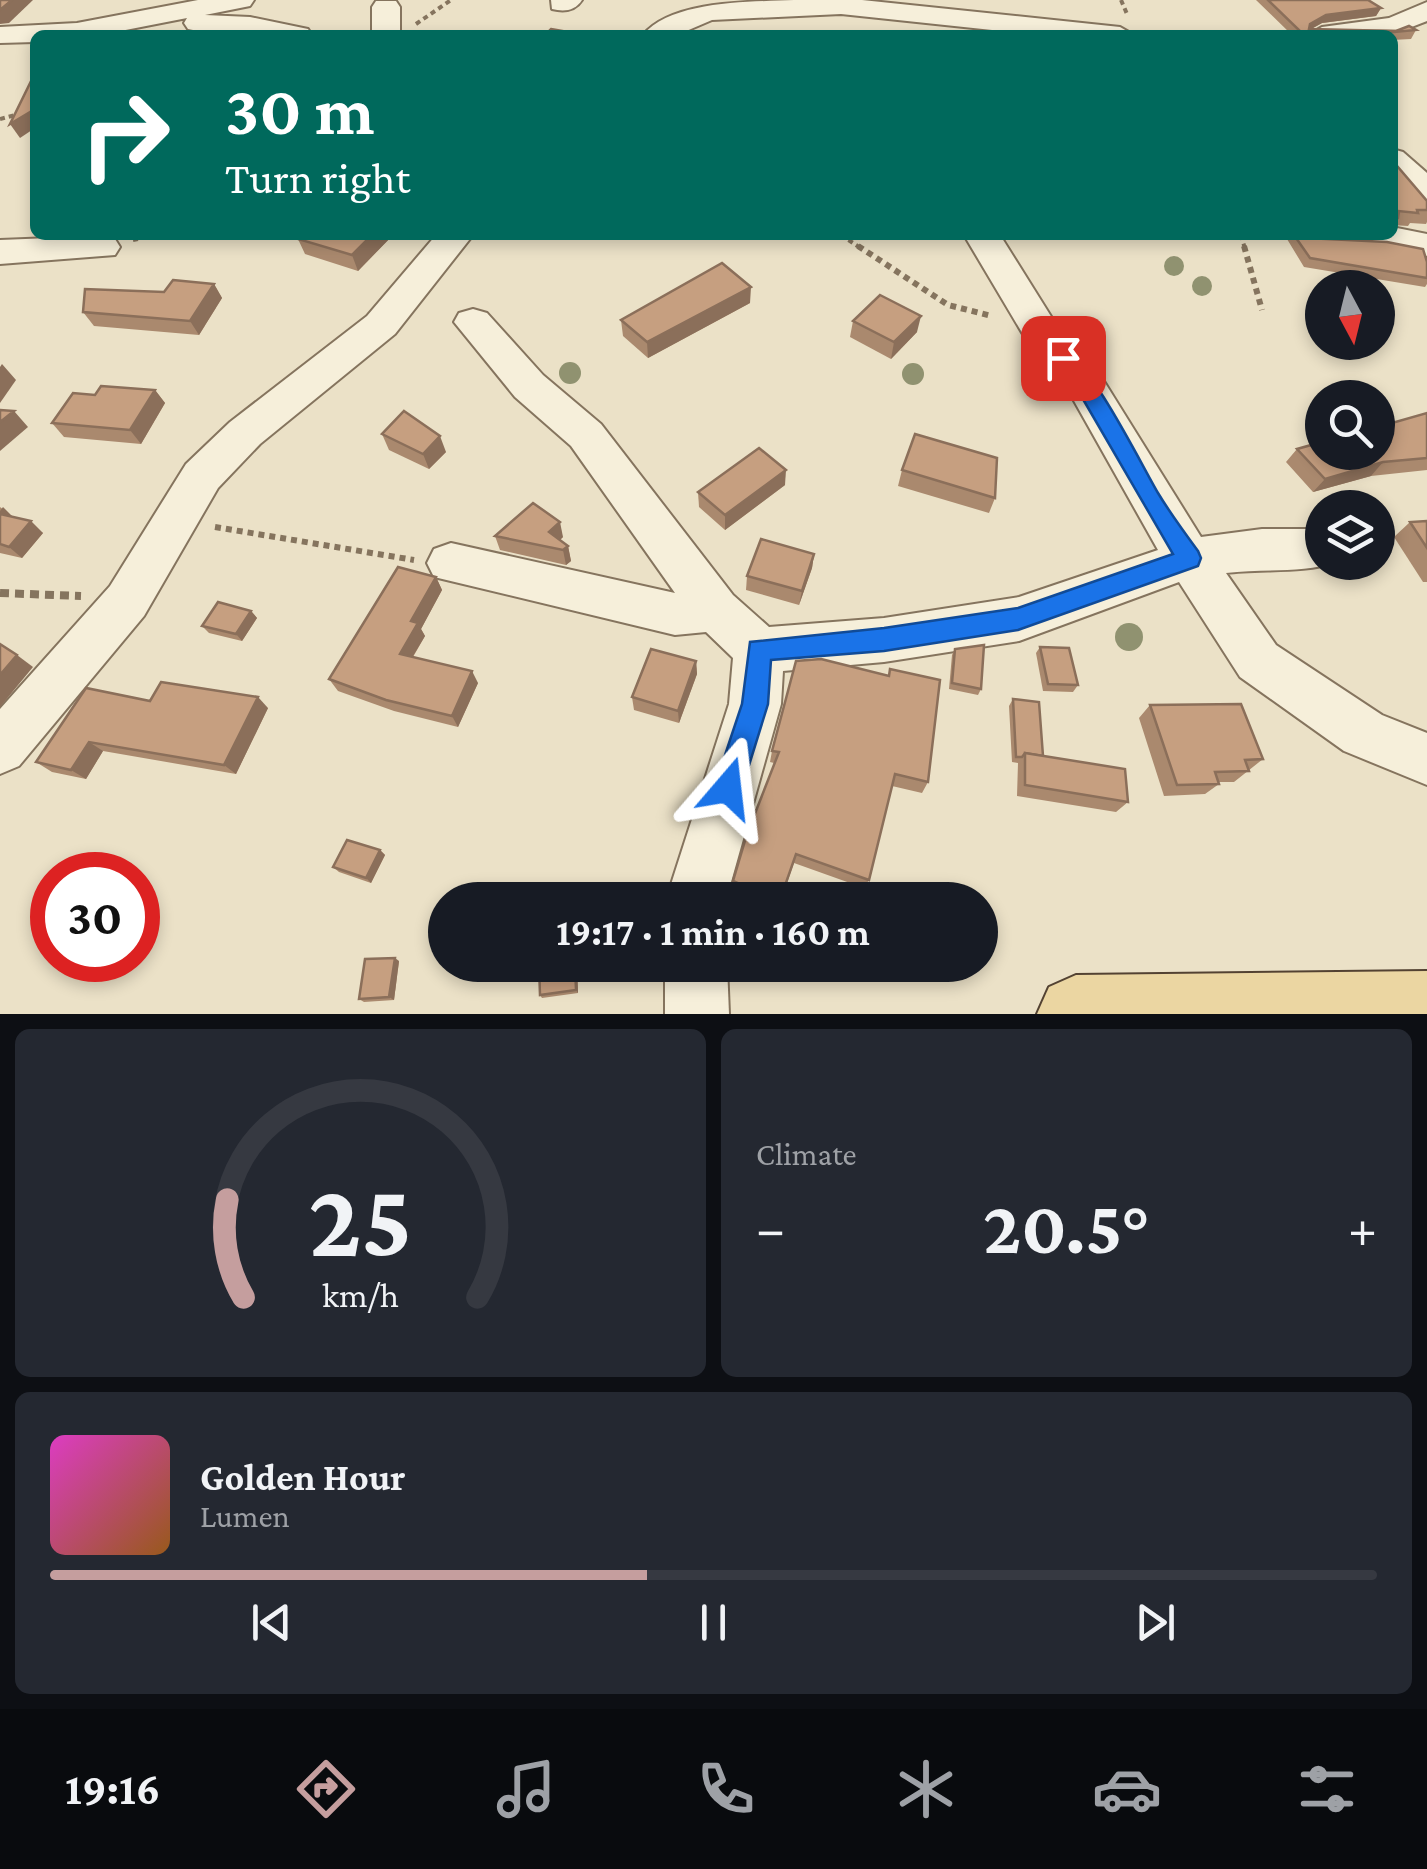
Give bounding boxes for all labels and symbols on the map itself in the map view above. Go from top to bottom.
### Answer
north arrow [1305,270,1395,360]
pin [1021,316,1106,401]
position arrow [676,736,780,840]
speed limit sign: 30 [30,852,160,982]

